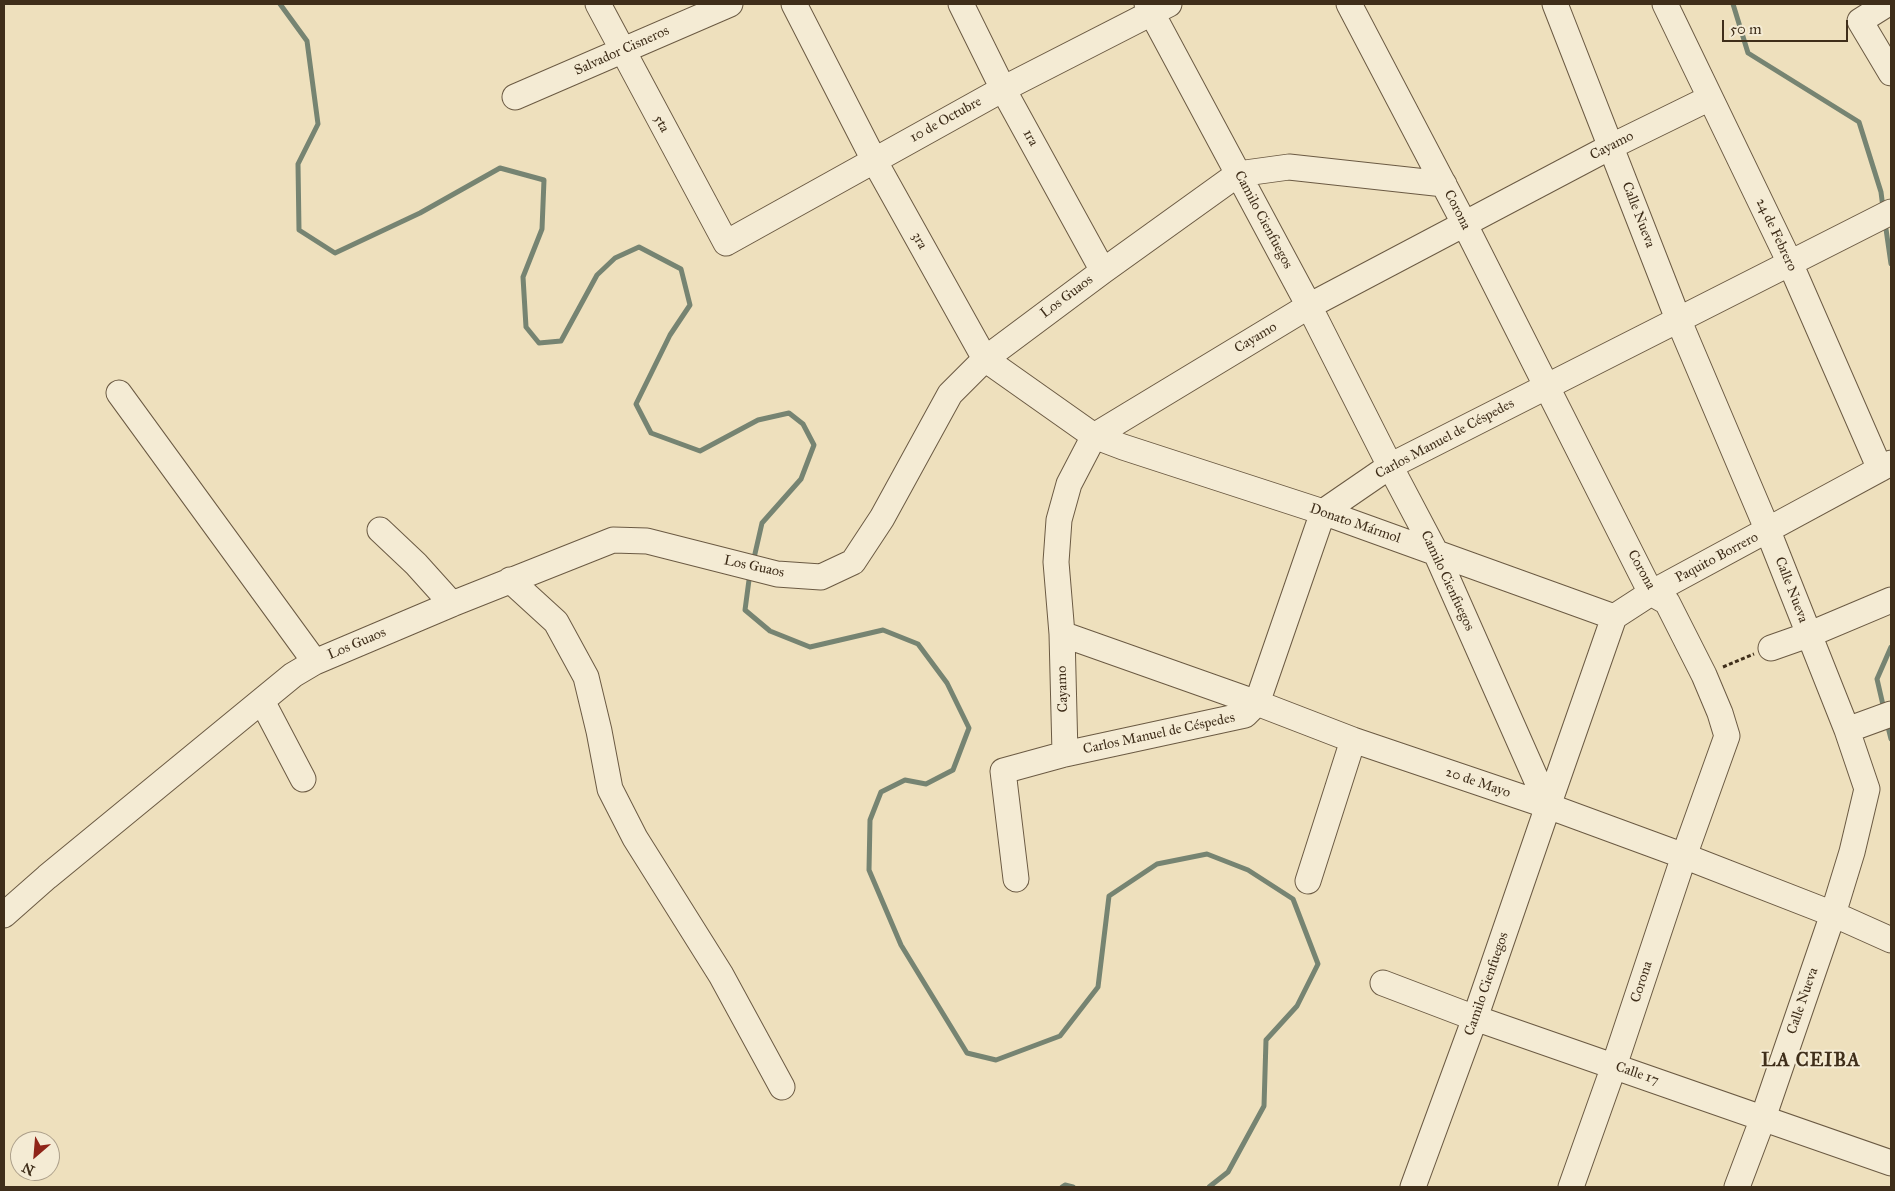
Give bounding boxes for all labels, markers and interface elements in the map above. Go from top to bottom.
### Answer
scale bar [1725,10,1851,42]
text: 50 m [1730,20,1762,38]
street label: Salvador Cisneros [572,23,672,79]
street label: 10 de Octubre [907,93,985,147]
street label: 5ta [649,112,673,136]
street label: 1ra [1019,127,1041,149]
street label: Cayamo [1587,128,1637,164]
street label: Camilo Cienfuegos [1230,168,1296,272]
street label: Calle Nueva [1618,180,1658,250]
street label: Corona [1440,187,1474,233]
street label: 24 de Febrero [1752,196,1800,274]
street label: 3ra [908,230,930,252]
street label: Los Guaos [1037,272,1097,322]
street label: Cayamo [1232,319,1280,357]
street label: Carlos Manuel de Céspedes [1373,395,1517,483]
street label: Donato Mármol [1307,501,1403,547]
street label: Camilo Cienfuegos [1416,528,1478,634]
street label: Paquito Borrero [1673,529,1761,587]
street label: Corona [1623,547,1659,593]
street label: Los Guaos [722,552,786,582]
street label: Calle Nueva [1771,555,1811,625]
street label: Los Guaos [325,624,389,664]
street label: Cayamo [1054,665,1072,713]
street label: Carlos Manuel de Céspedes [1082,710,1236,758]
street label: 20 de Mayo [1443,764,1513,802]
street label: Camilo Cienfuegos [1461,930,1513,1038]
street label: Corona [1627,959,1657,1005]
street label: Calle Nueva [1784,966,1822,1036]
district label: LA CEIBA [1760,1050,1862,1072]
street label: Calle 17 [1613,1059,1661,1089]
north arrow [10,1131,60,1181]
text: N [19,1159,38,1179]

